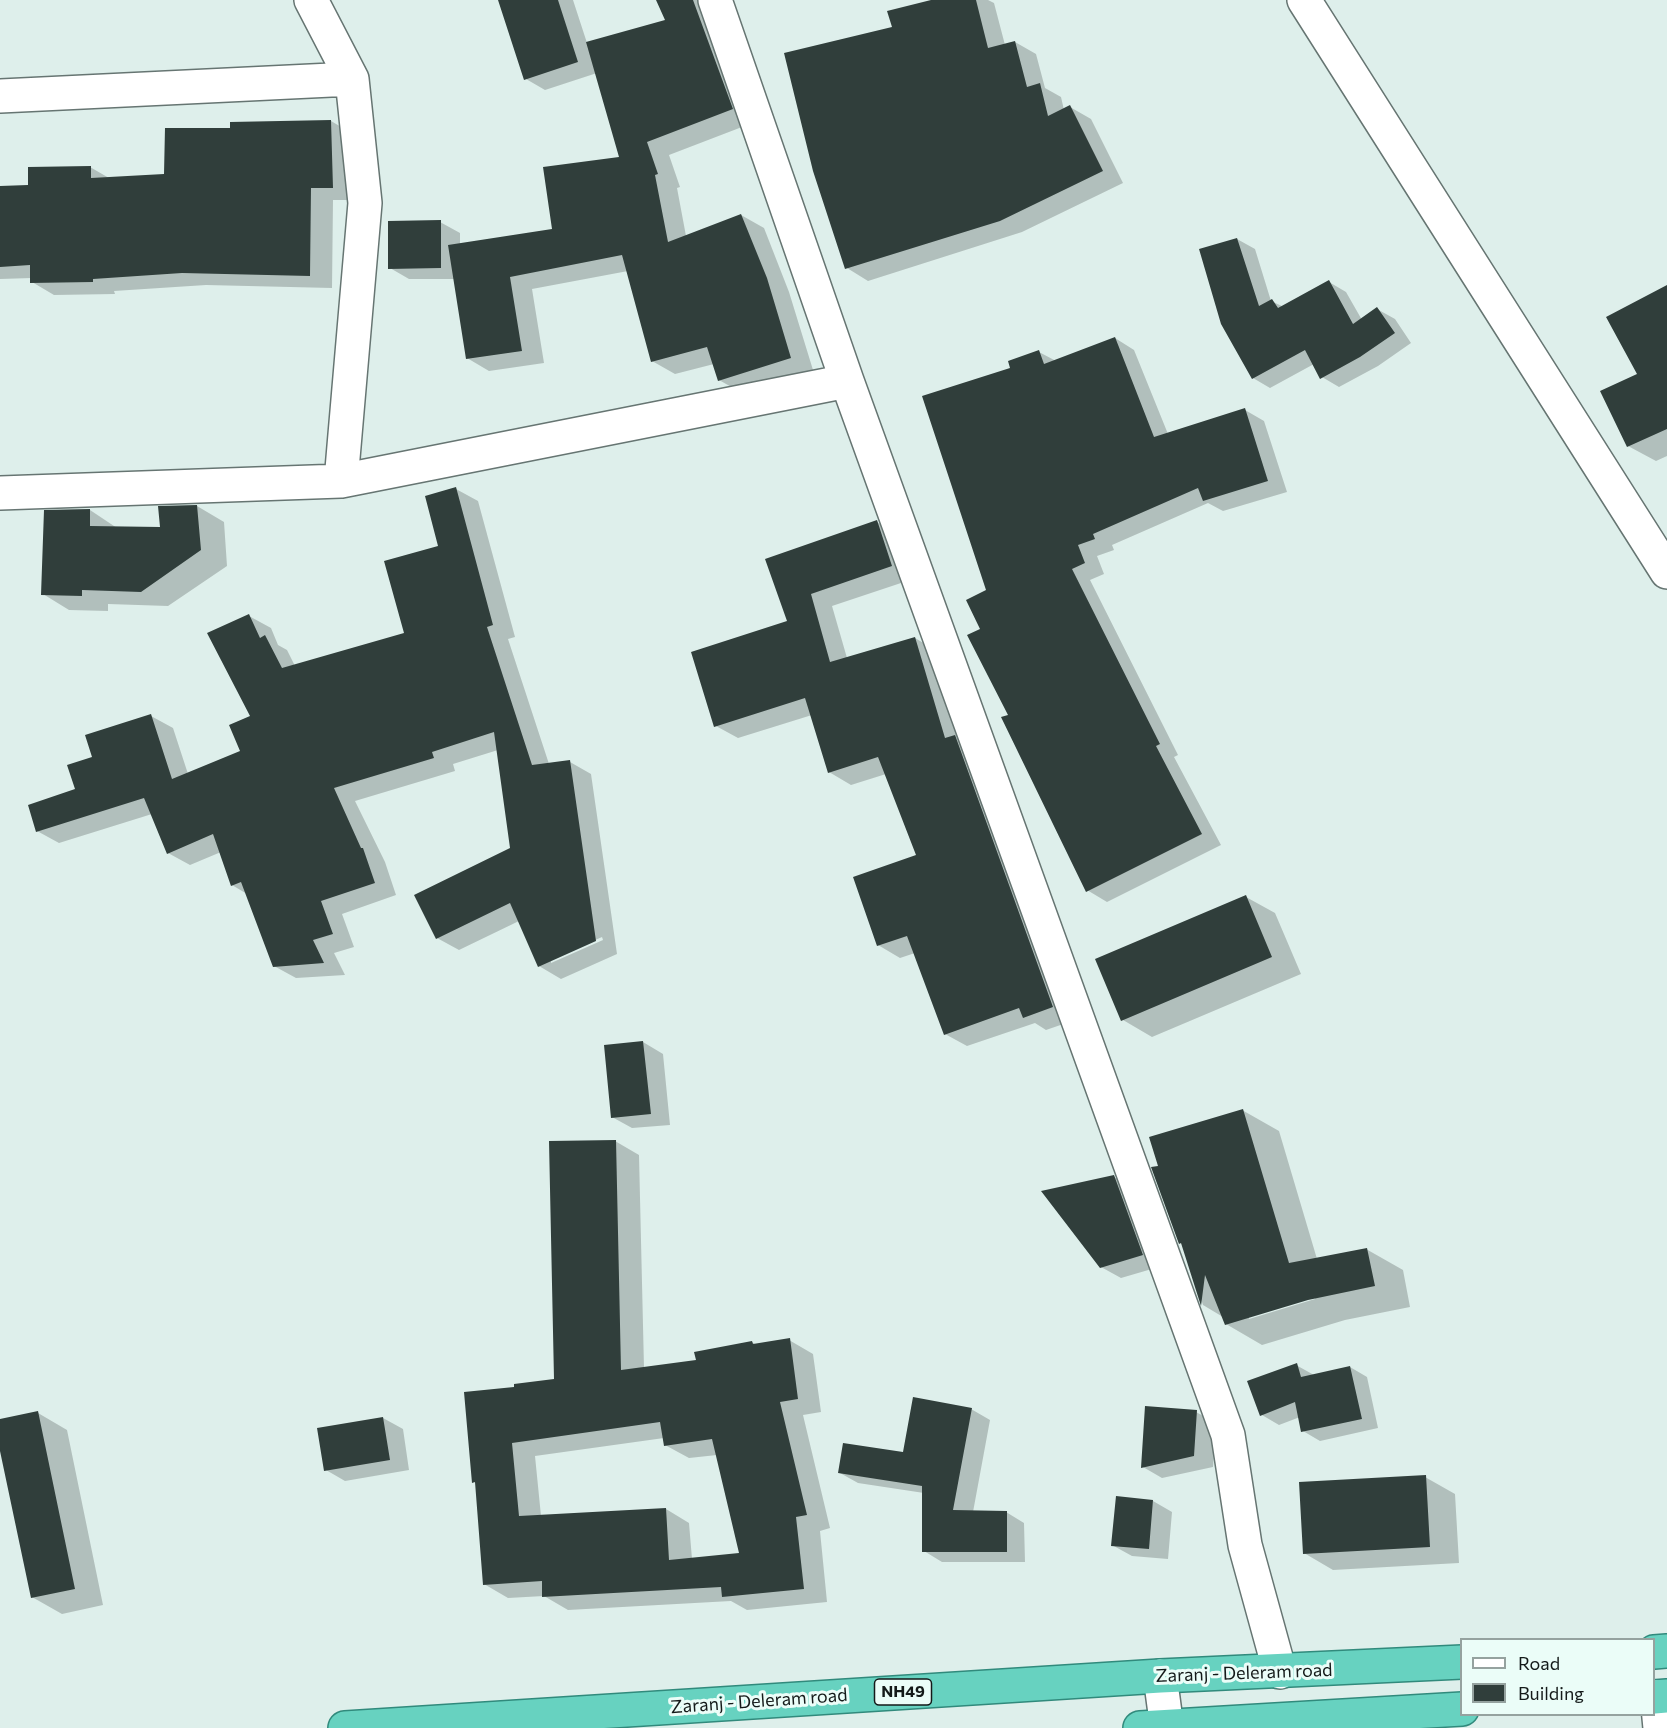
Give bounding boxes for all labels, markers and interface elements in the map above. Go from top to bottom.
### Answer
legend [1460,1638,1655,1716]
text: Road [1518,1652,1560,1674]
street label: Zaranj - Deleram road [1155,1659,1333,1687]
road number: NH49 [874,1679,932,1705]
text: Building [1518,1682,1584,1704]
street label: Zaranj - Deleram road [670,1684,848,1718]

